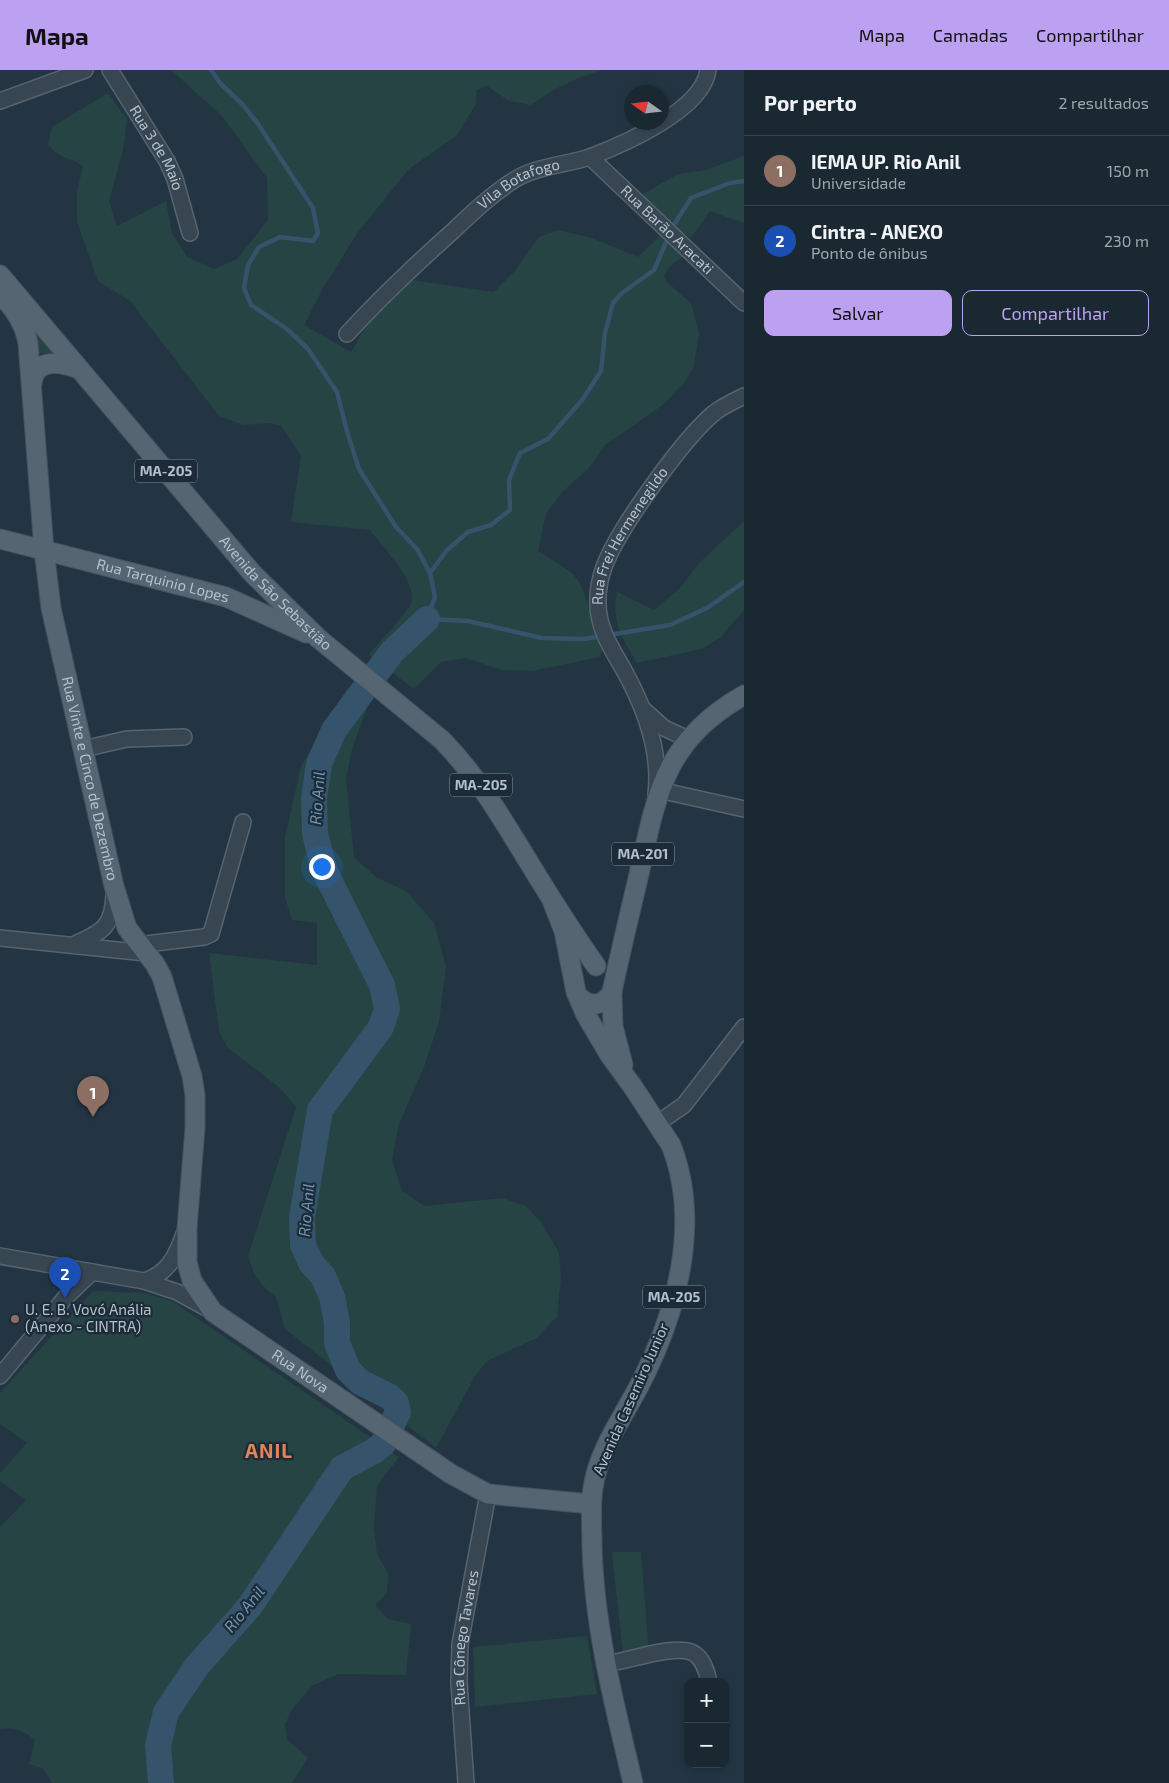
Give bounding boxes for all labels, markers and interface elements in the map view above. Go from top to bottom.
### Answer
text: Mapa [25,21,89,50]
text: Mapa [859,24,905,46]
text: Camadas [933,24,1008,46]
text: Compartilhar [1036,24,1144,46]
north arrow [624,85,669,130]
text: Por perto [764,90,857,115]
text: 2 resultados [1058,93,1149,112]
street label: Rua 3 de Maio [126,102,188,192]
text: IEMA UP. Rio Anil [811,150,961,173]
street label: Vila Botafogo [473,155,561,212]
text: 1 [777,161,783,180]
text: 150 m [1107,161,1149,180]
text: Universidade [811,173,906,192]
street label: Rua Barão Aracati [617,181,718,278]
text: Cintra - ANEXO [811,220,943,243]
text: 2 [775,231,785,250]
text: 230 m [1104,231,1149,250]
text: Ponto de ônibus [811,243,928,262]
button: Salvar [764,290,952,336]
button: Compartilhar [962,290,1149,336]
road number: MA-205 [135,460,197,482]
street label: Rua Frei Hermenegildo [588,463,671,605]
street label: Avenida São Sebastião [216,531,336,654]
street label: Rua Tarquinio Lopes [95,554,231,605]
street label: Rua Vinte e Cinco de Dezembro [59,674,123,882]
water label: Rio Anil [305,770,328,825]
road number: MA-205 [450,774,512,796]
road number: MA-201 [612,842,674,866]
your location [309,854,335,880]
pin: 1 [77,1076,109,1117]
water label: Rio Anil [294,1182,317,1238]
pin: 2 [49,1257,81,1298]
road number: MA-205 [643,1286,705,1308]
place label: U. E. B. Vovó Anália (Anexo - CINTRA) [25,1300,152,1335]
marker: U. E. B. Vovó Anália (Anexo - CINTRA) [9,1313,21,1325]
street label: Avenida Casemiro Junior [588,1320,672,1478]
street label: Rua Nova [269,1345,332,1396]
district label: ANIL [245,1438,293,1462]
street label: Rua Cônego Tavares [449,1568,482,1706]
water label: Rio Anil [219,1582,268,1636]
map controls [684,1678,729,1768]
button: + [684,1678,729,1723]
button: − [684,1723,729,1768]

